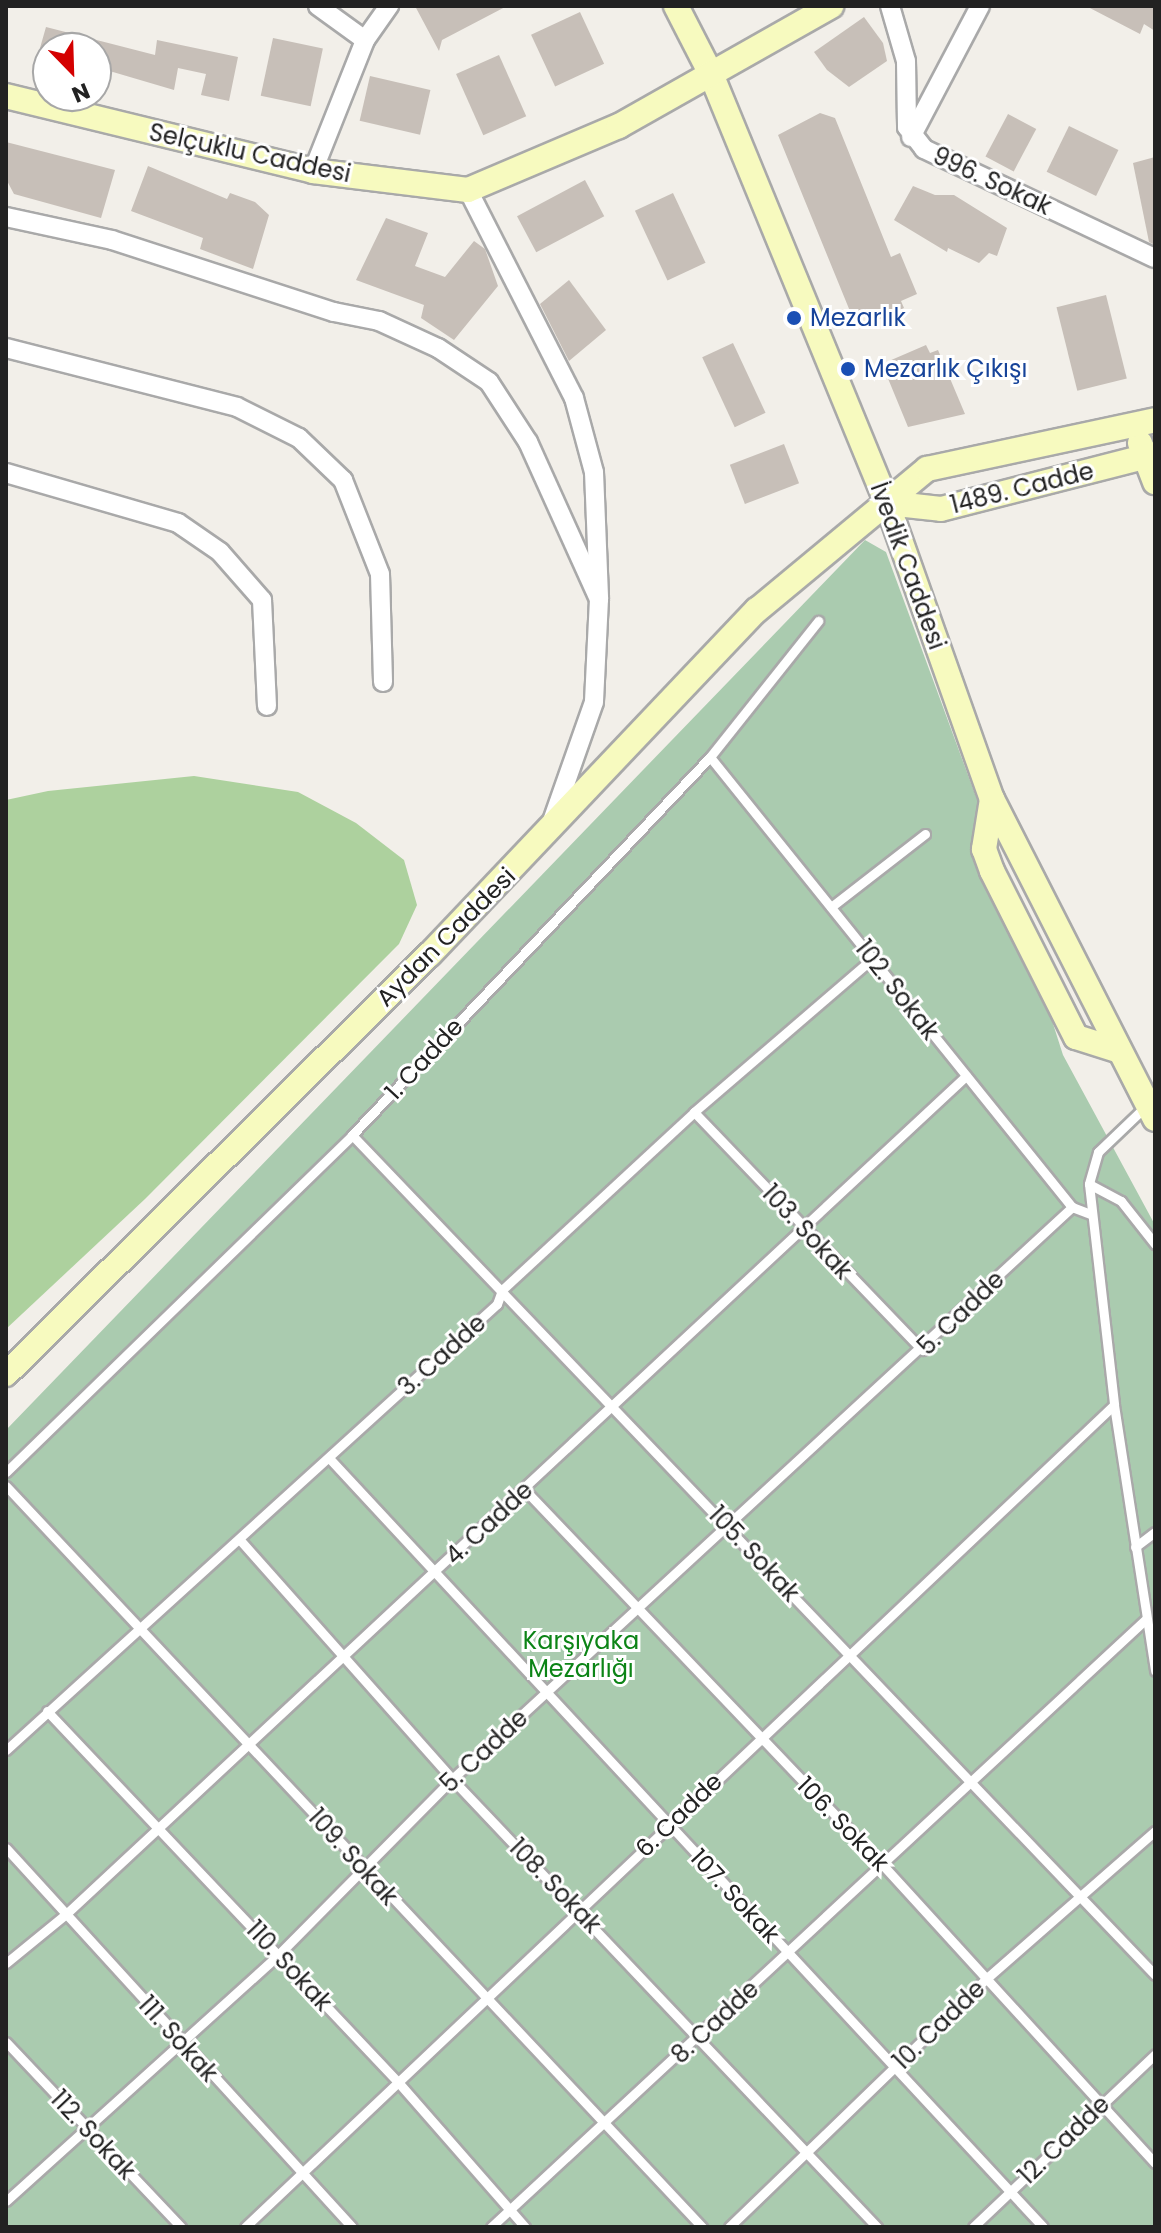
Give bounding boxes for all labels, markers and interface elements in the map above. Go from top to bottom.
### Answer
north arrow [32,32,112,112]
text: N [67,75,94,110]
street label: Selçuklu Caddesi [147,118,353,188]
street label: 996. Sokak [928,141,1056,221]
place label: Mezarlık [810,304,906,332]
marker: Mezarlık [785,309,803,327]
place label: Mezarlık Çıkışı [864,355,1027,383]
marker: Mezarlık Çıkışı [839,360,857,378]
street label: 1489. Cadde [947,456,1097,520]
street label: İvedik Caddesi [864,479,952,653]
street label: Aydan Caddesi [371,862,521,1012]
street label: 102. Sokak [849,934,945,1046]
street label: 1. Cadde [379,1012,469,1106]
street label: 103. Sokak [756,1179,858,1285]
street label: 5. Cadde [912,1265,1010,1361]
street label: 3. Cadde [392,1308,492,1402]
street label: 4. Cadde [439,1475,539,1571]
street label: 105. Sokak [703,1500,805,1608]
park label: Karşıyaka Mezarlığı [523,1627,639,1683]
street label: 5. Cadde [434,1703,534,1799]
street label: 6. Cadde [630,1767,728,1863]
street label: 106. Sokak [791,1771,895,1877]
street label: 109. Sokak [302,1803,404,1911]
street label: 108. Sokak [503,1833,607,1939]
street label: 107. Sokak [684,1843,786,1949]
street label: 110. Sokak [240,1915,338,2017]
street label: 8. Cadde [665,1974,765,2070]
street label: 10. Cadde [887,1974,991,2076]
street label: 111. Sokak [132,1990,224,2088]
street label: 112. Sokak [45,2085,141,2185]
street label: 12. Cadde [1013,2090,1115,2190]

